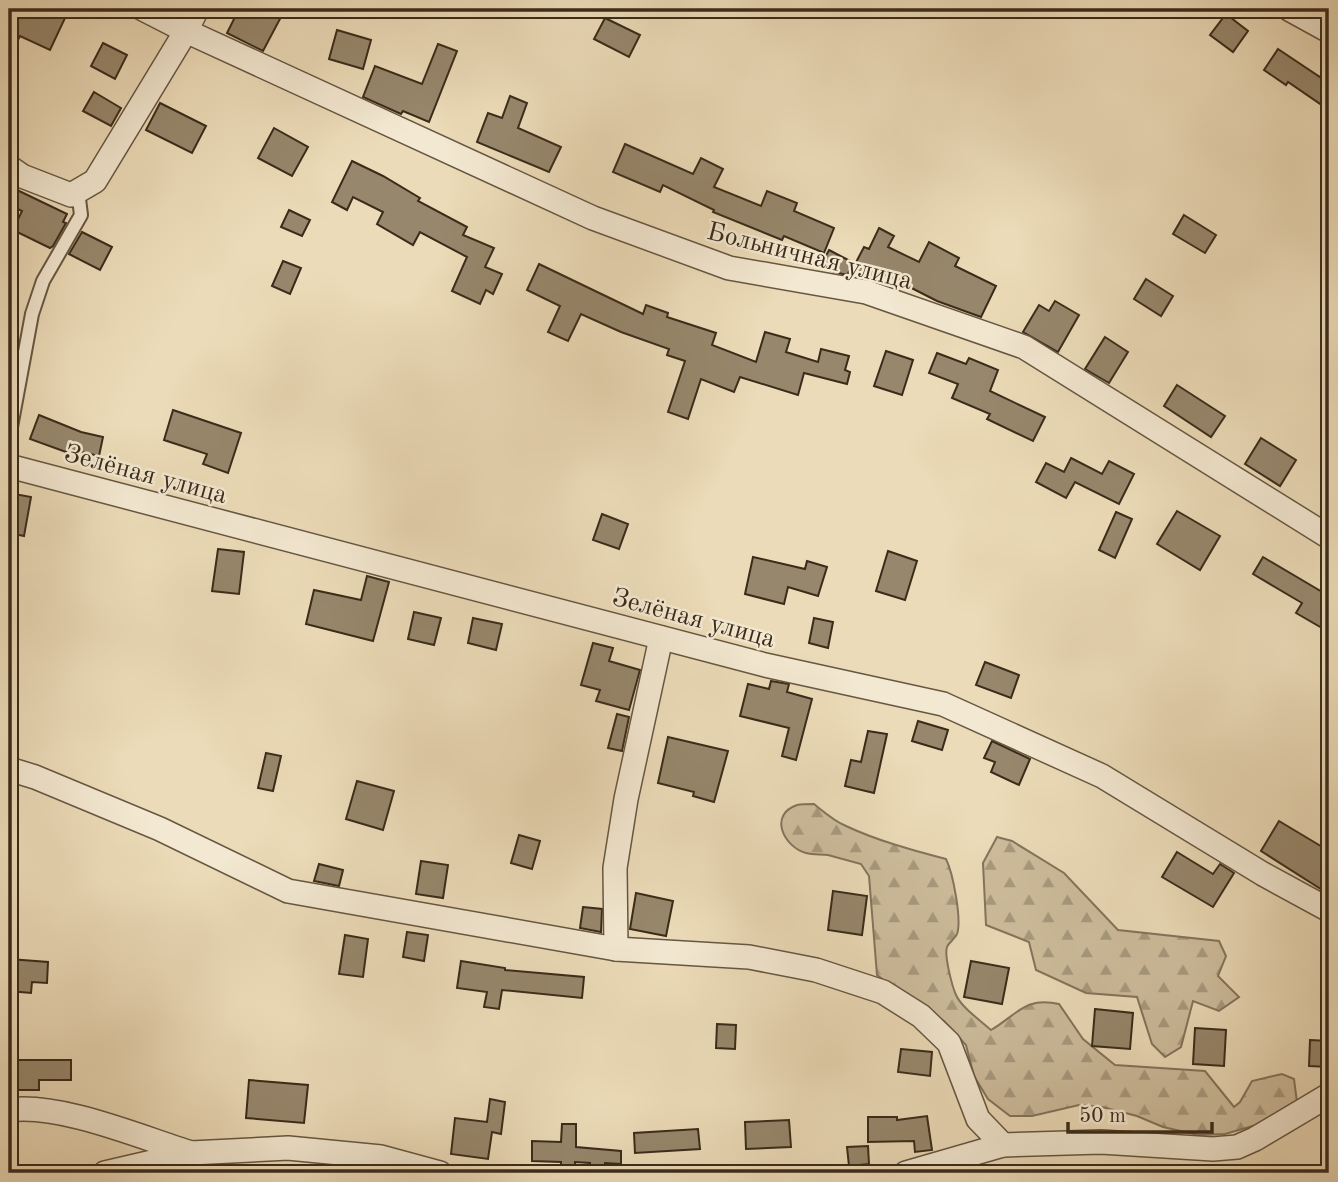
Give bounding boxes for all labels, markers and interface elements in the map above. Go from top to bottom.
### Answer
street label: Больничная улица [704,219,915,295]
street label: Зелёная улица [61,441,230,509]
street label: Зелёная улица [609,585,778,653]
scale bar [1068,1091,1212,1135]
text: 50 m [1079,1106,1126,1127]

